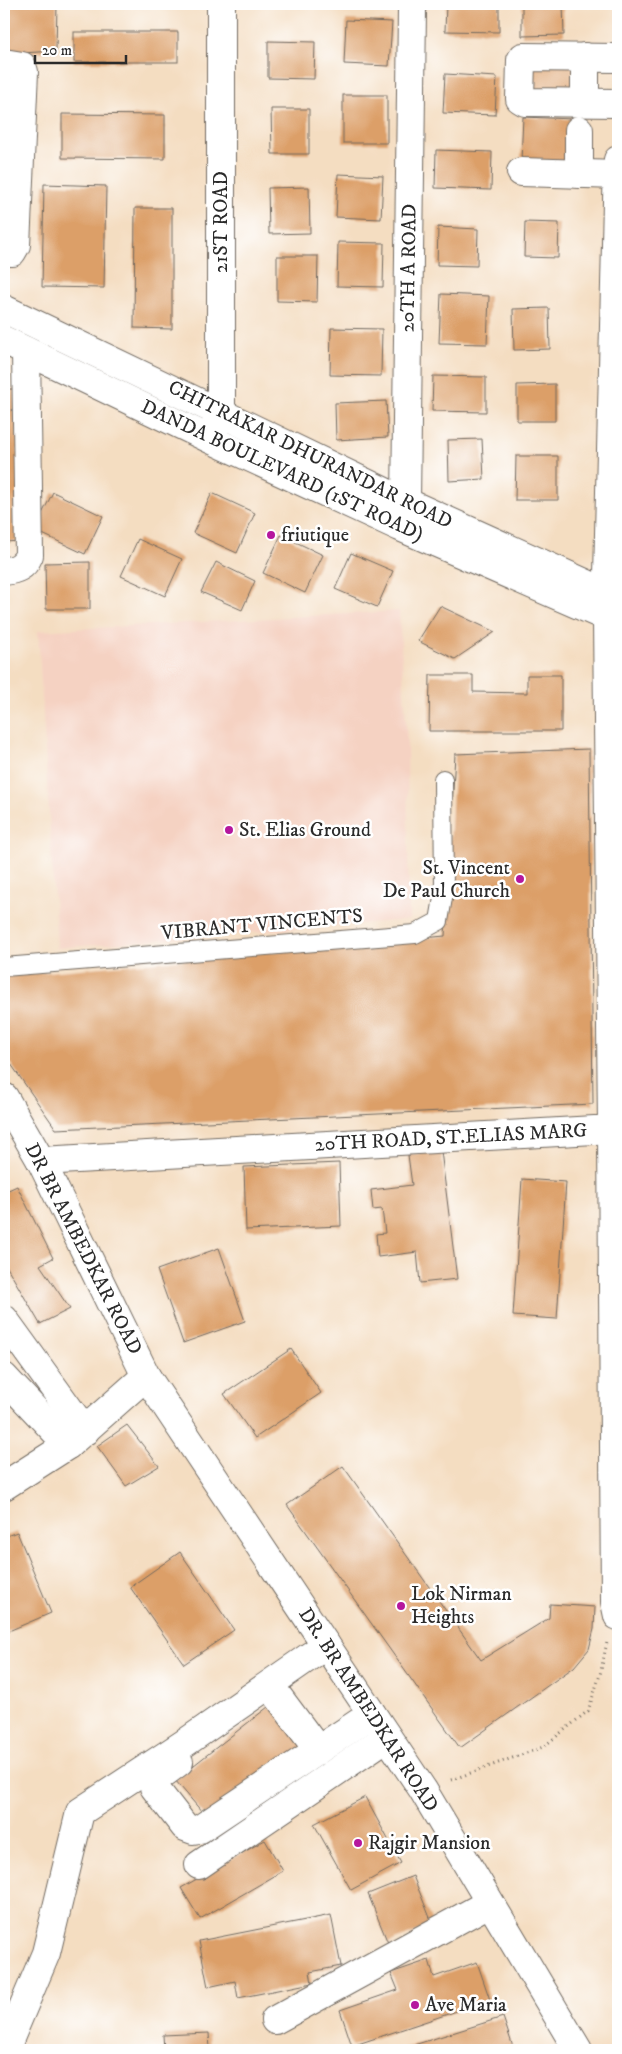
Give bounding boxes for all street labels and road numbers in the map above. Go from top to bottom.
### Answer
street label: 21ST ROAD [209,171,234,273]
street label: 20TH A ROAD [395,203,423,333]
street label: CHITRAKAR DHURANDAR ROAD [164,375,456,535]
street label: DANDA BOULEVARD (1ST ROAD) [137,394,427,548]
street label: VIBRANT VINCENTS [159,904,364,946]
street label: 20TH ROAD, ST.ELIAS MARG [314,1118,588,1158]
street label: DR BR AMBEDKAR ROAD [19,1139,147,1359]
street label: DR. BR AMBEDKAR ROAD [292,1603,444,1817]

